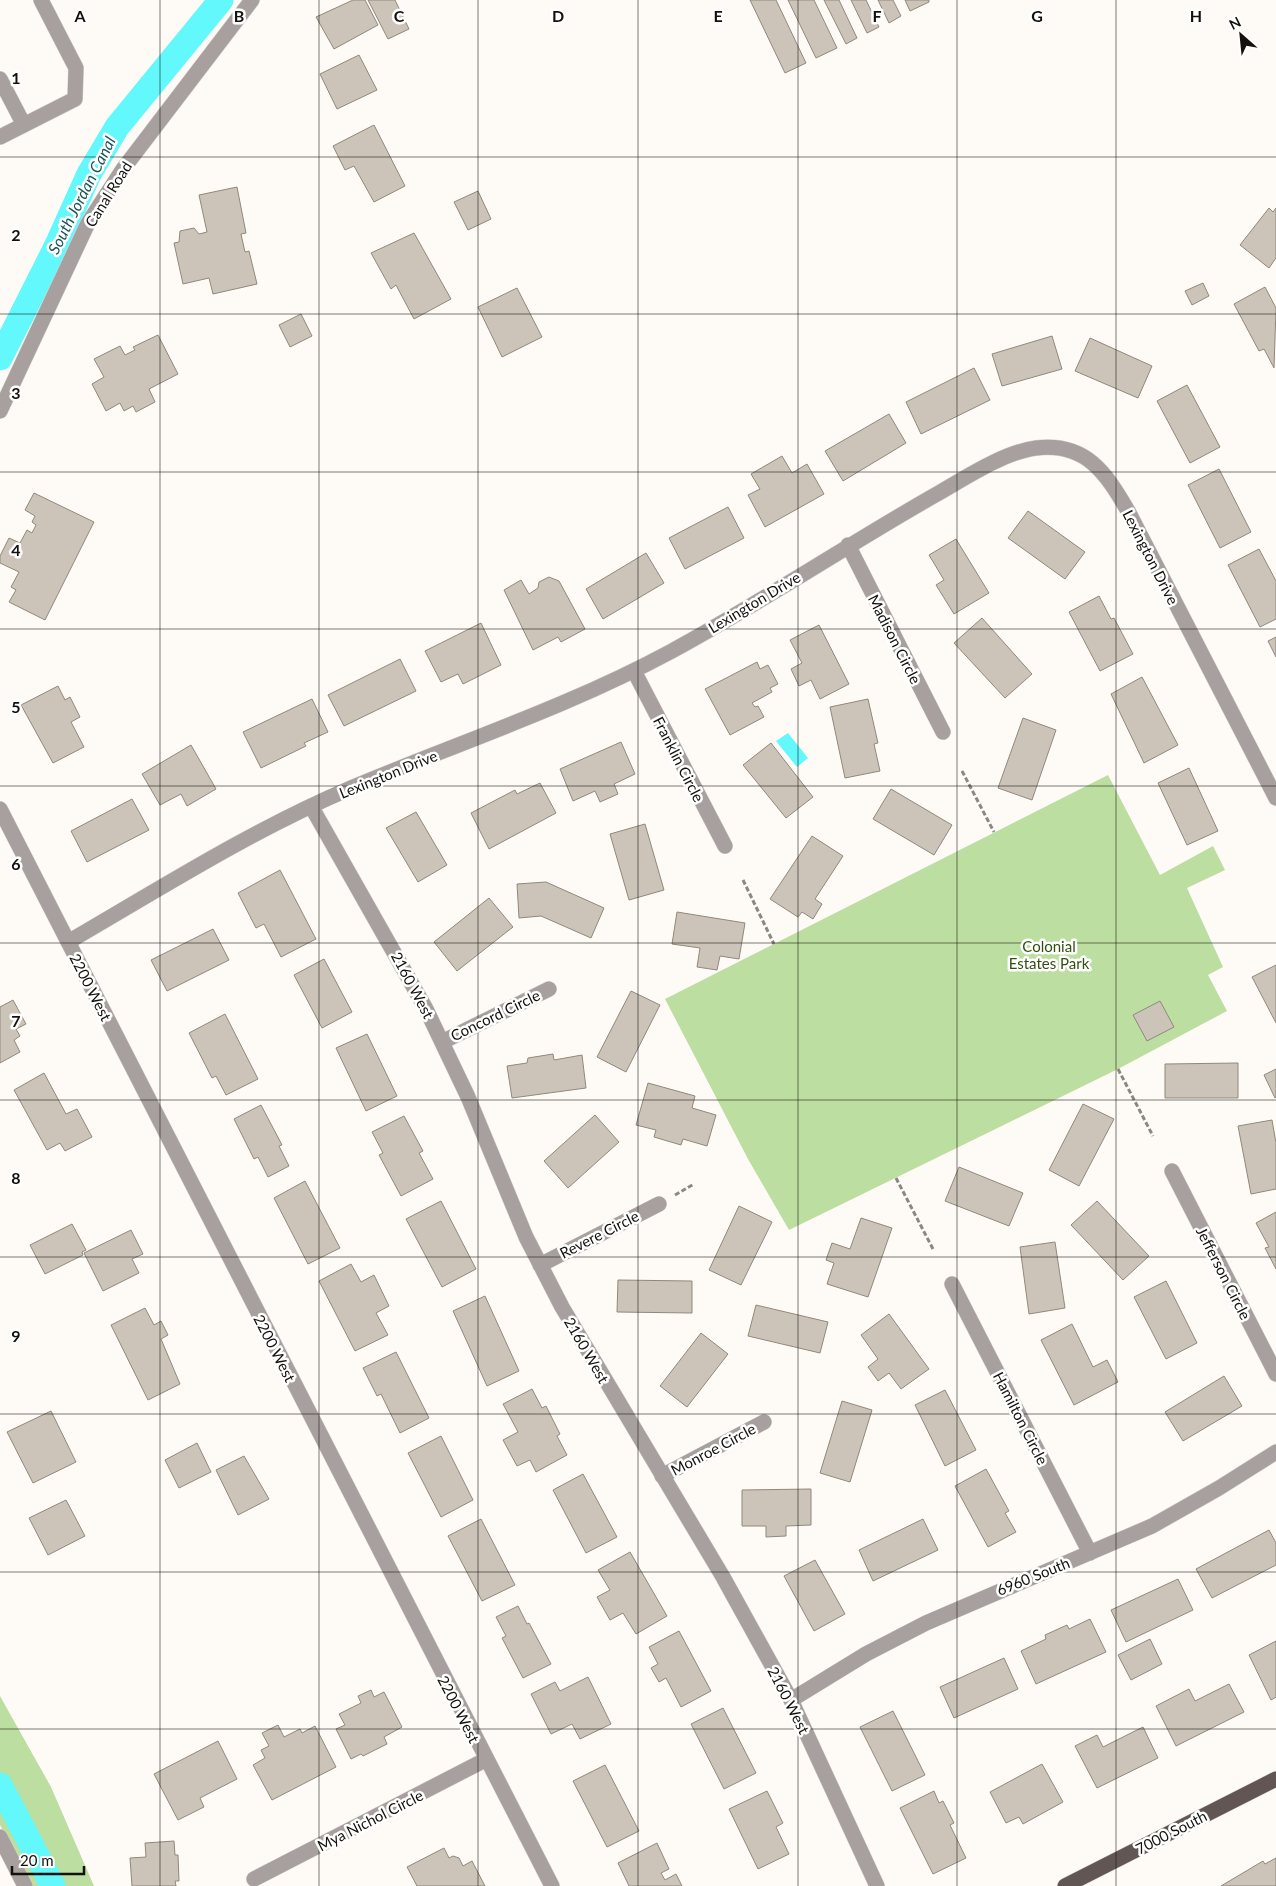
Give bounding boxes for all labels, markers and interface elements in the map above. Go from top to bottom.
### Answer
text: A [73,6,86,25]
text: B [234,6,244,25]
text: C [394,6,405,25]
text: D [552,6,564,25]
text: E [713,6,723,25]
text: F [872,6,882,25]
text: G [1031,6,1043,25]
text: H [1190,6,1202,25]
north arrow [1216,10,1266,60]
text: N [1226,13,1244,33]
text: 1 [11,68,21,87]
water label: South Jordan Canal [43,133,119,257]
street label: Canal Road [81,158,135,230]
text: 2 [11,225,21,244]
text: 3 [11,383,21,402]
street label: Lexington Drive [1119,507,1183,607]
text: 4 [11,540,21,559]
street label: Lexington Drive [705,567,803,637]
street label: Madison Circle [865,591,925,687]
text: 5 [11,697,21,716]
street label: Franklin Circle [650,713,708,805]
street label: Lexington Drive [336,746,440,802]
text: 6 [11,854,21,873]
park label: Colonial Estates Park [1009,937,1090,972]
street label: 2160 West [388,949,438,1022]
street label: 2200 West [66,950,116,1024]
street label: Concord Circle [447,986,543,1044]
text: 7 [11,1011,21,1030]
text: 8 [11,1168,21,1187]
street label: Revere Circle [556,1206,642,1262]
street label: Jefferson Circle [1193,1224,1255,1322]
street label: 2200 West [250,1311,300,1385]
street label: 2160 West [561,1314,613,1387]
text: 9 [11,1326,21,1345]
street label: Hamilton Circle [990,1369,1052,1467]
street label: Monroe Circle [668,1419,759,1479]
street label: 6960 South [994,1553,1072,1599]
street label: 2160 West [764,1663,814,1737]
street label: 2200 West [434,1672,484,1746]
street label: Mya Nichol Circle [314,1786,426,1854]
street label: 7000 South [1132,1806,1210,1858]
scale bar [12,1844,85,1876]
text: 20 m [20,1851,54,1869]

